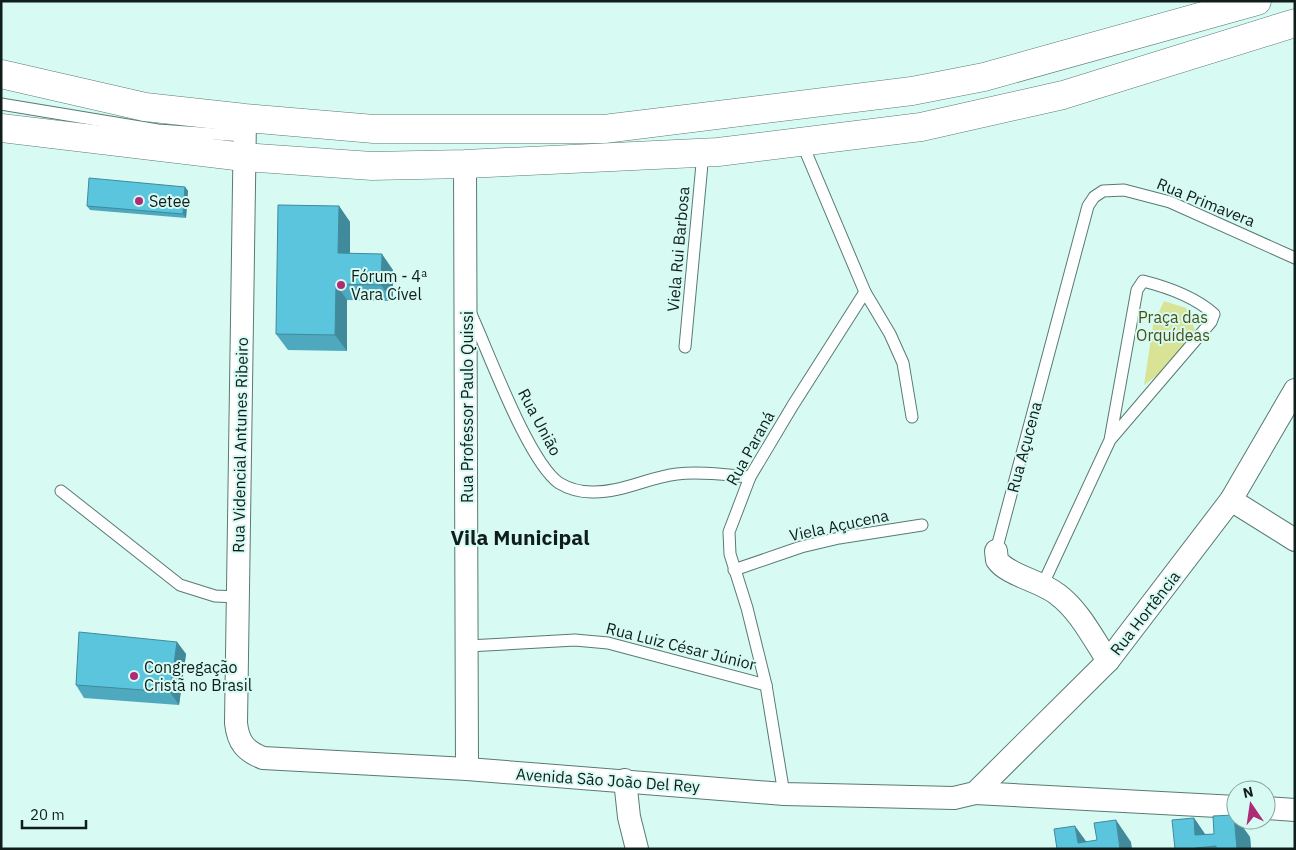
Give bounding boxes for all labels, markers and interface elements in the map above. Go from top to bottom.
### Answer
street label: Rua Primavera [1154,173,1259,231]
street label: Viela Rui Barbosa [663,185,693,313]
place label: Setee [149,191,190,211]
marker: Setee [133,195,145,207]
place label: Fórum - 4ª Vara Cível [351,266,427,304]
marker: Fórum - 4ª Vara Cível [335,279,347,291]
park label: Praça das Orquídeas [1136,307,1210,345]
street label: Rua Professor Paulo Quissi [457,311,477,503]
street label: Rua Videncial Antunes Ribeiro [228,337,252,553]
street label: Rua União [514,385,566,459]
street label: Rua Açucena [1002,399,1046,495]
street label: Rua Paraná [721,407,779,489]
street label: Viela Açucena [788,505,891,545]
district label: Vila Municipal [450,523,590,551]
street label: Rua Hortência [1106,566,1185,659]
street label: Rua Luiz César Júnior [604,618,758,674]
place label: Congregação Cristã no Brasil [144,657,252,695]
marker: Congregação Cristã no Brasil [128,670,140,682]
street label: Avenida São João Del Rey [515,764,701,796]
north arrow [1226,780,1276,830]
text: N [1241,782,1255,802]
scale bar [22,798,86,830]
text: 20 m [30,805,65,824]

